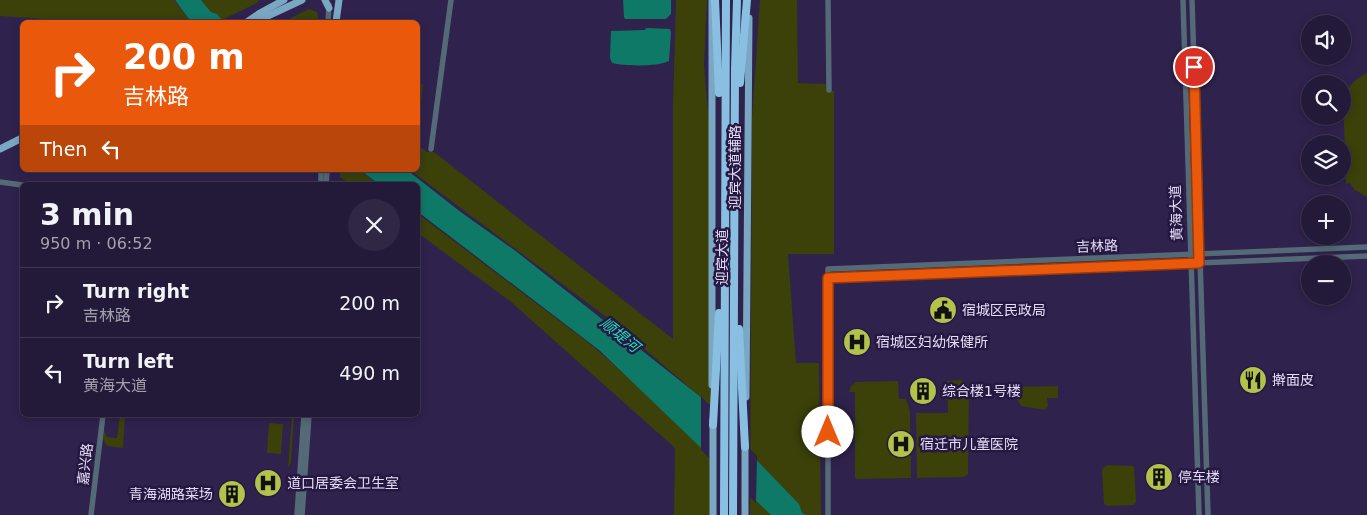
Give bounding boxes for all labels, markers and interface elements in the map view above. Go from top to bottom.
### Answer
map controls [1301,15,1351,305]
button: sound [1301,15,1351,65]
text: 200 m [123,37,245,77]
icon: right [40,40,105,105]
pin [1173,46,1215,88]
icon: arrive [1180,53,1208,81]
button: search [1301,75,1351,125]
text: 吉林路 [123,84,189,109]
street label: 迎宾大道辅路 [727,125,743,209]
icon: left [97,135,125,163]
button: layers [1301,135,1351,185]
text: Then [40,138,87,160]
street label: 黄海大道 [1167,185,1185,241]
button: + [1301,195,1351,245]
text: 3 min [40,197,134,232]
button: close [348,199,400,251]
street label: 迎宾大道 [714,229,730,285]
text: 950 m · 06:52 [40,234,153,253]
street label: 吉林路 [1076,237,1118,255]
button: − [1301,255,1351,305]
text: Turn right [83,280,189,302]
icon: right [40,289,68,317]
text: 200 m [339,292,400,314]
public building icon: 宿城区民政局 [928,295,958,325]
place label: 宿城区民政局 [962,302,1046,318]
text: 吉林路 [83,306,131,325]
water label: 顺堤河 [597,314,645,358]
hospital icon: 宿城区妇幼保健所 [842,327,872,357]
place label: 宿城区妇幼保健所 [876,334,988,350]
text: Turn left [83,350,174,372]
icon: left [40,359,68,387]
text: 490 m [339,362,400,384]
restaurant icon: 擀面皮 [1238,365,1268,395]
place label: 擀面皮 [1272,372,1314,388]
text: 黄海大道 [83,376,147,395]
building icon: 综合楼1号楼 [908,376,938,406]
place label: 综合楼1号楼 [942,383,1021,399]
position arrow [801,405,853,457]
hospital icon: 宿迁市儿童医院 [886,429,916,459]
place label: 宿迁市儿童医院 [920,436,1018,452]
street label: 嘉兴路 [75,442,95,486]
building icon: 停车楼 [1144,462,1174,492]
hospital icon: 道口居委会卫生室 [253,468,283,498]
place label: 停车楼 [1178,469,1220,485]
place label: 道口居委会卫生室 [287,475,399,491]
building icon: 青海湖路菜场 [217,479,247,509]
place label: 青海湖路菜场 [129,486,213,502]

